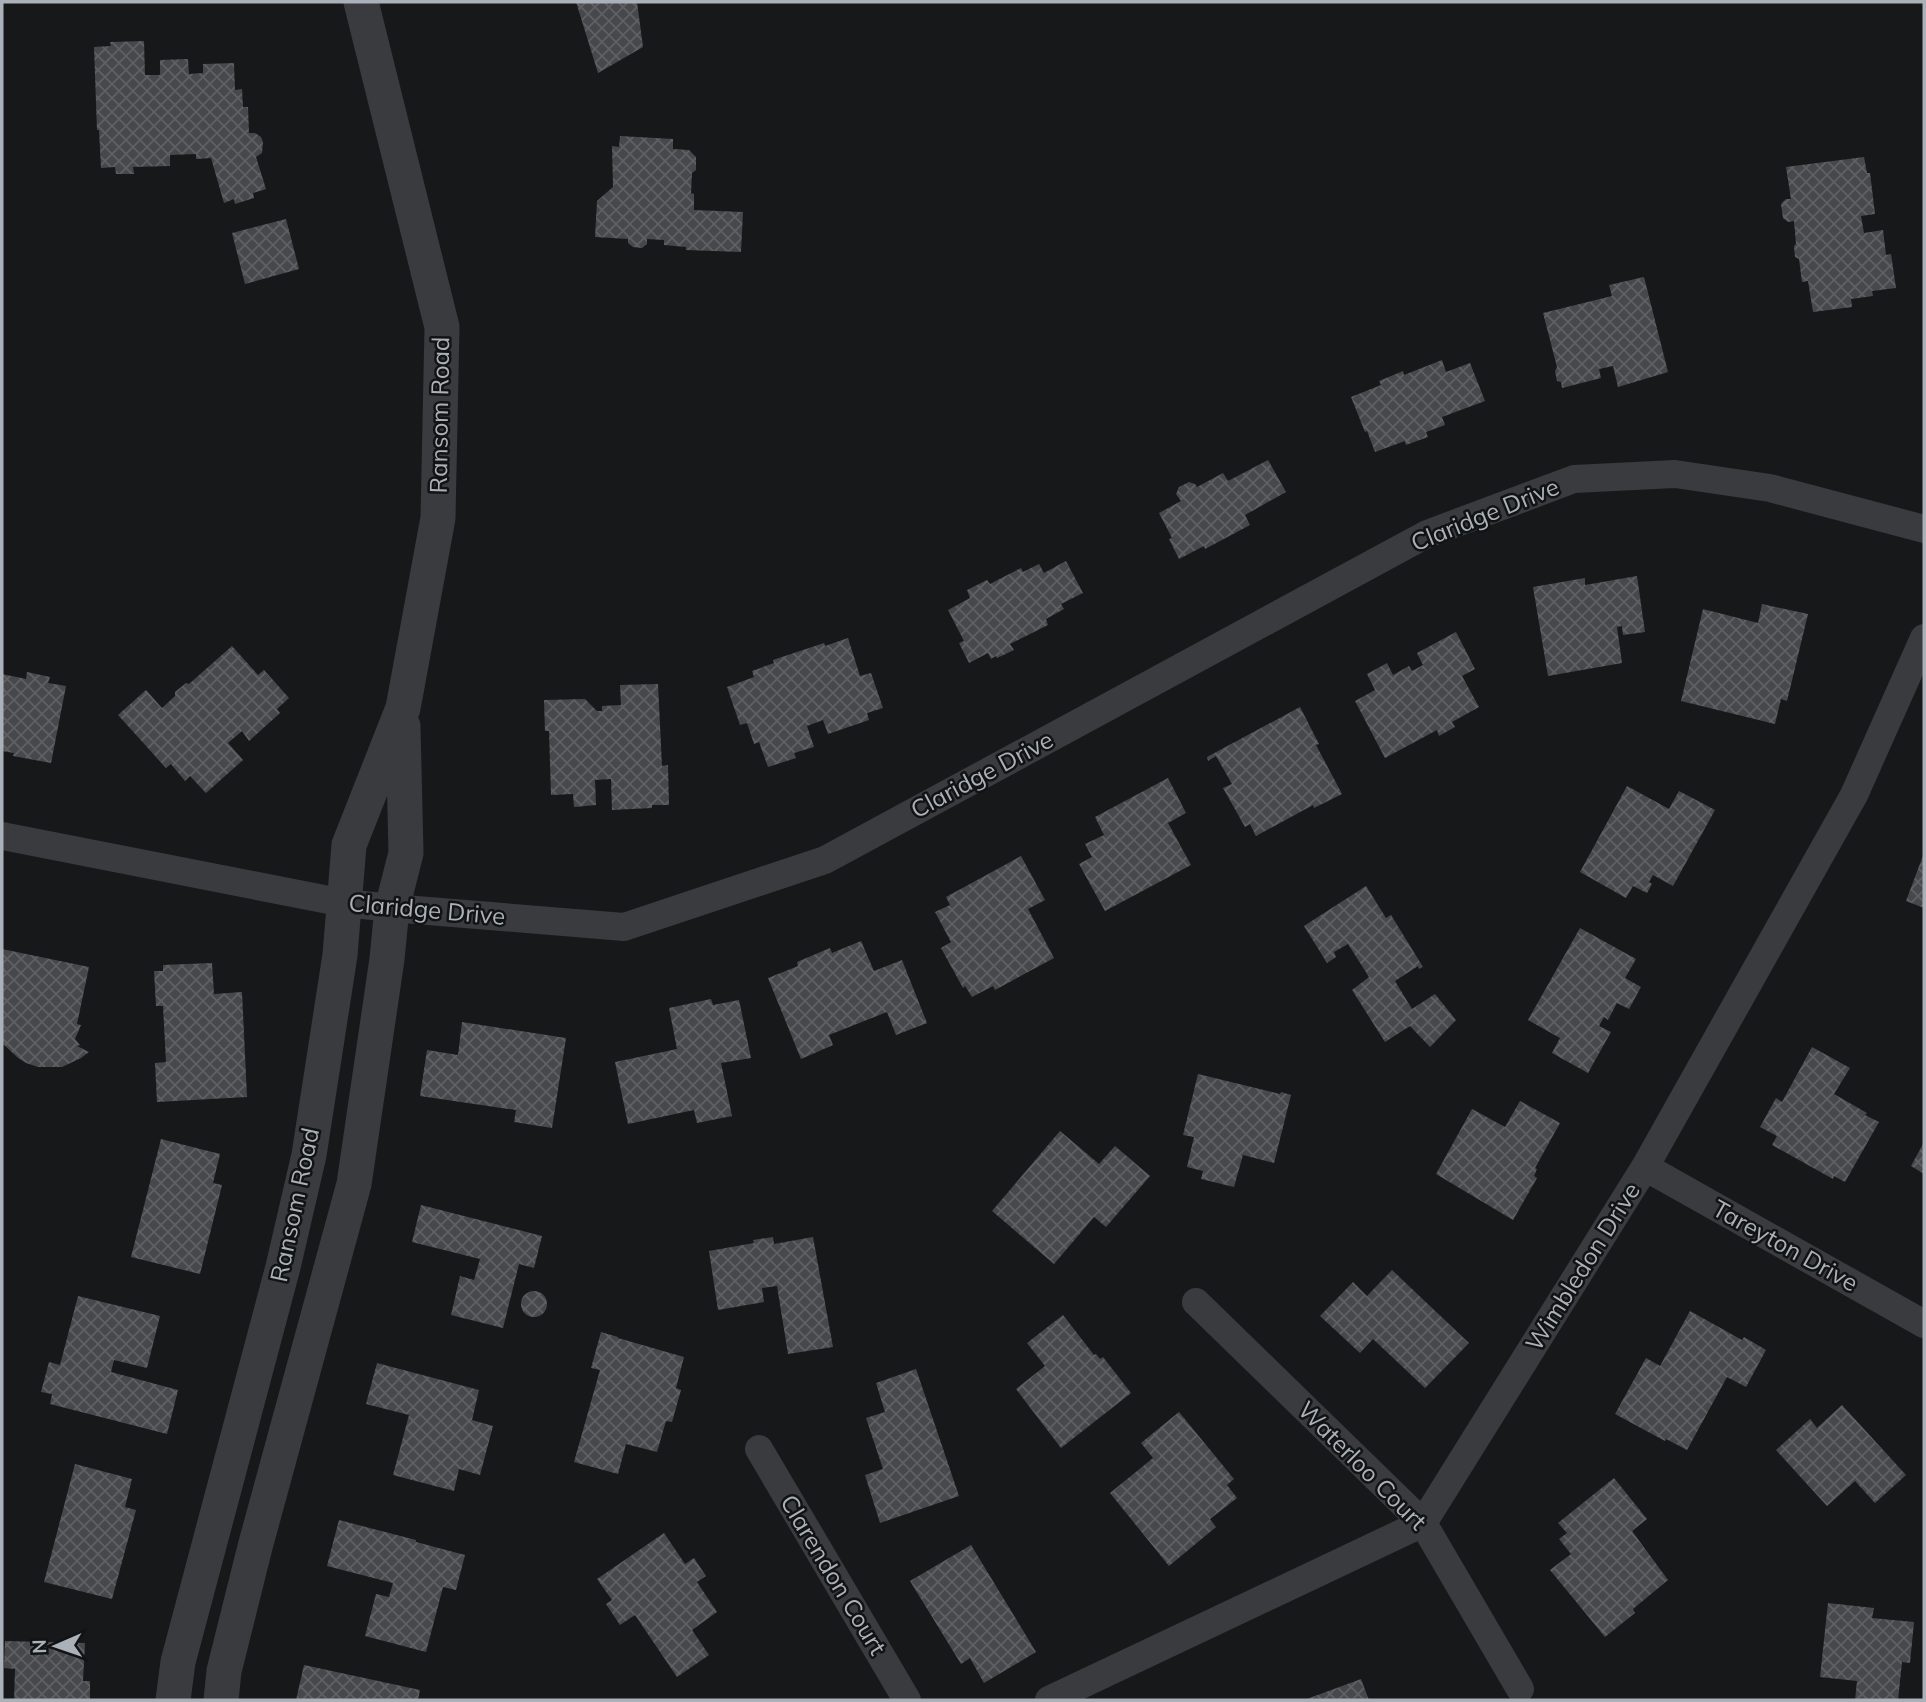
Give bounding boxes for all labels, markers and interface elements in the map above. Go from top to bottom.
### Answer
street label: Ransom Road [423,336,455,494]
street label: Claridge Drive [1406,471,1563,557]
street label: Claridge Drive [905,724,1058,824]
street label: Claridge Drive [348,887,507,931]
street label: Ransom Road [263,1125,325,1285]
street label: Wimbledon Drive [1518,1177,1646,1356]
street label: Tareyton Drive [1707,1193,1863,1297]
street label: Waterloo Court [1292,1395,1433,1536]
street label: Clarendon Court [774,1489,893,1660]
north arrow [21,1611,91,1681]
text: N [27,1639,51,1654]

